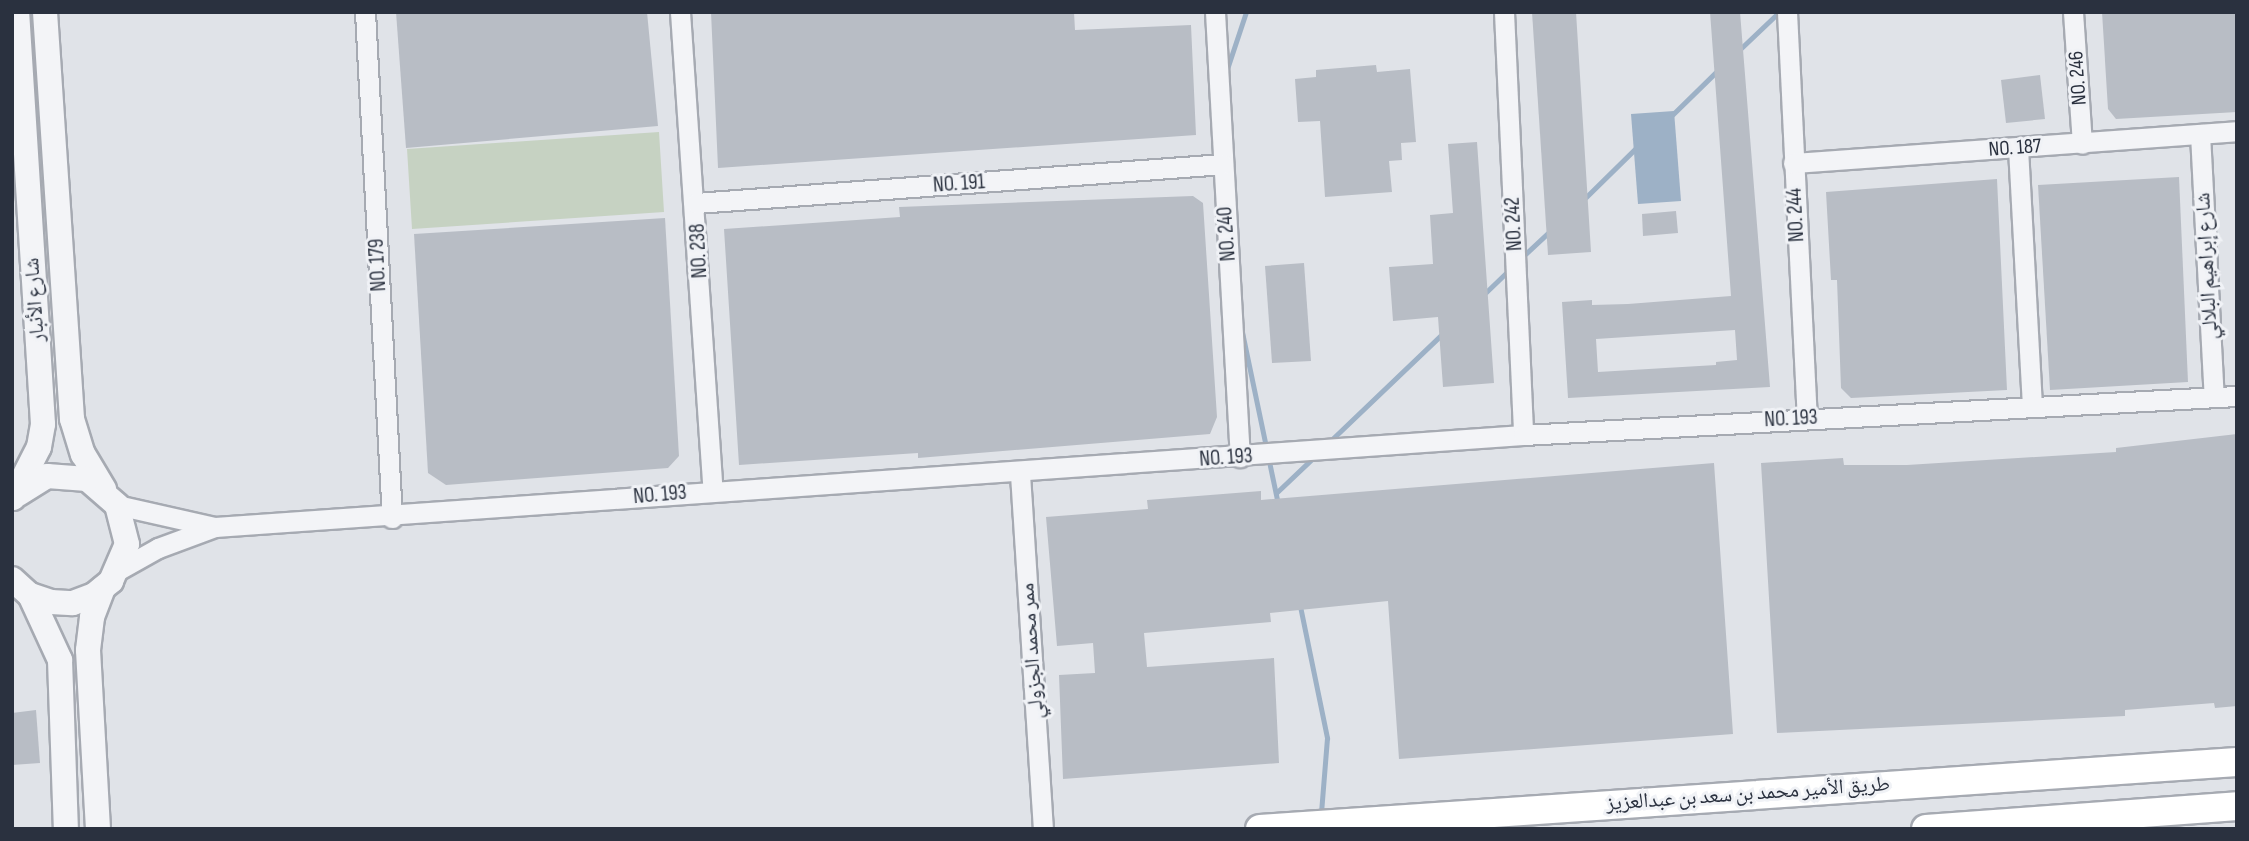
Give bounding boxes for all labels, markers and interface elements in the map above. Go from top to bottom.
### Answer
street label: NO. 246 [2064,50,2092,106]
street label: NO. 187 [1988,134,2042,162]
street label: NO. 191 [932,170,986,198]
street label: NO. 244 [1782,187,1810,243]
street label: شارع إبراهيم البلالي [2191,192,2223,340]
street label: NO. 242 [1500,196,1528,252]
street label: NO. 240 [1213,206,1241,262]
street label: NO. 238 [685,223,713,279]
street label: NO. 179 [364,238,392,292]
street label: شارع الأنبار [19,257,51,343]
street label: NO. 193 [1764,405,1818,433]
street label: NO. 193 [1199,444,1253,472]
street label: NO. 193 [632,480,688,510]
street label: ممر محمد الجزولي [1015,582,1049,720]
street label: طريق الأمير محمد بن سعد بن عبدالعزيز [1605,772,1891,816]

